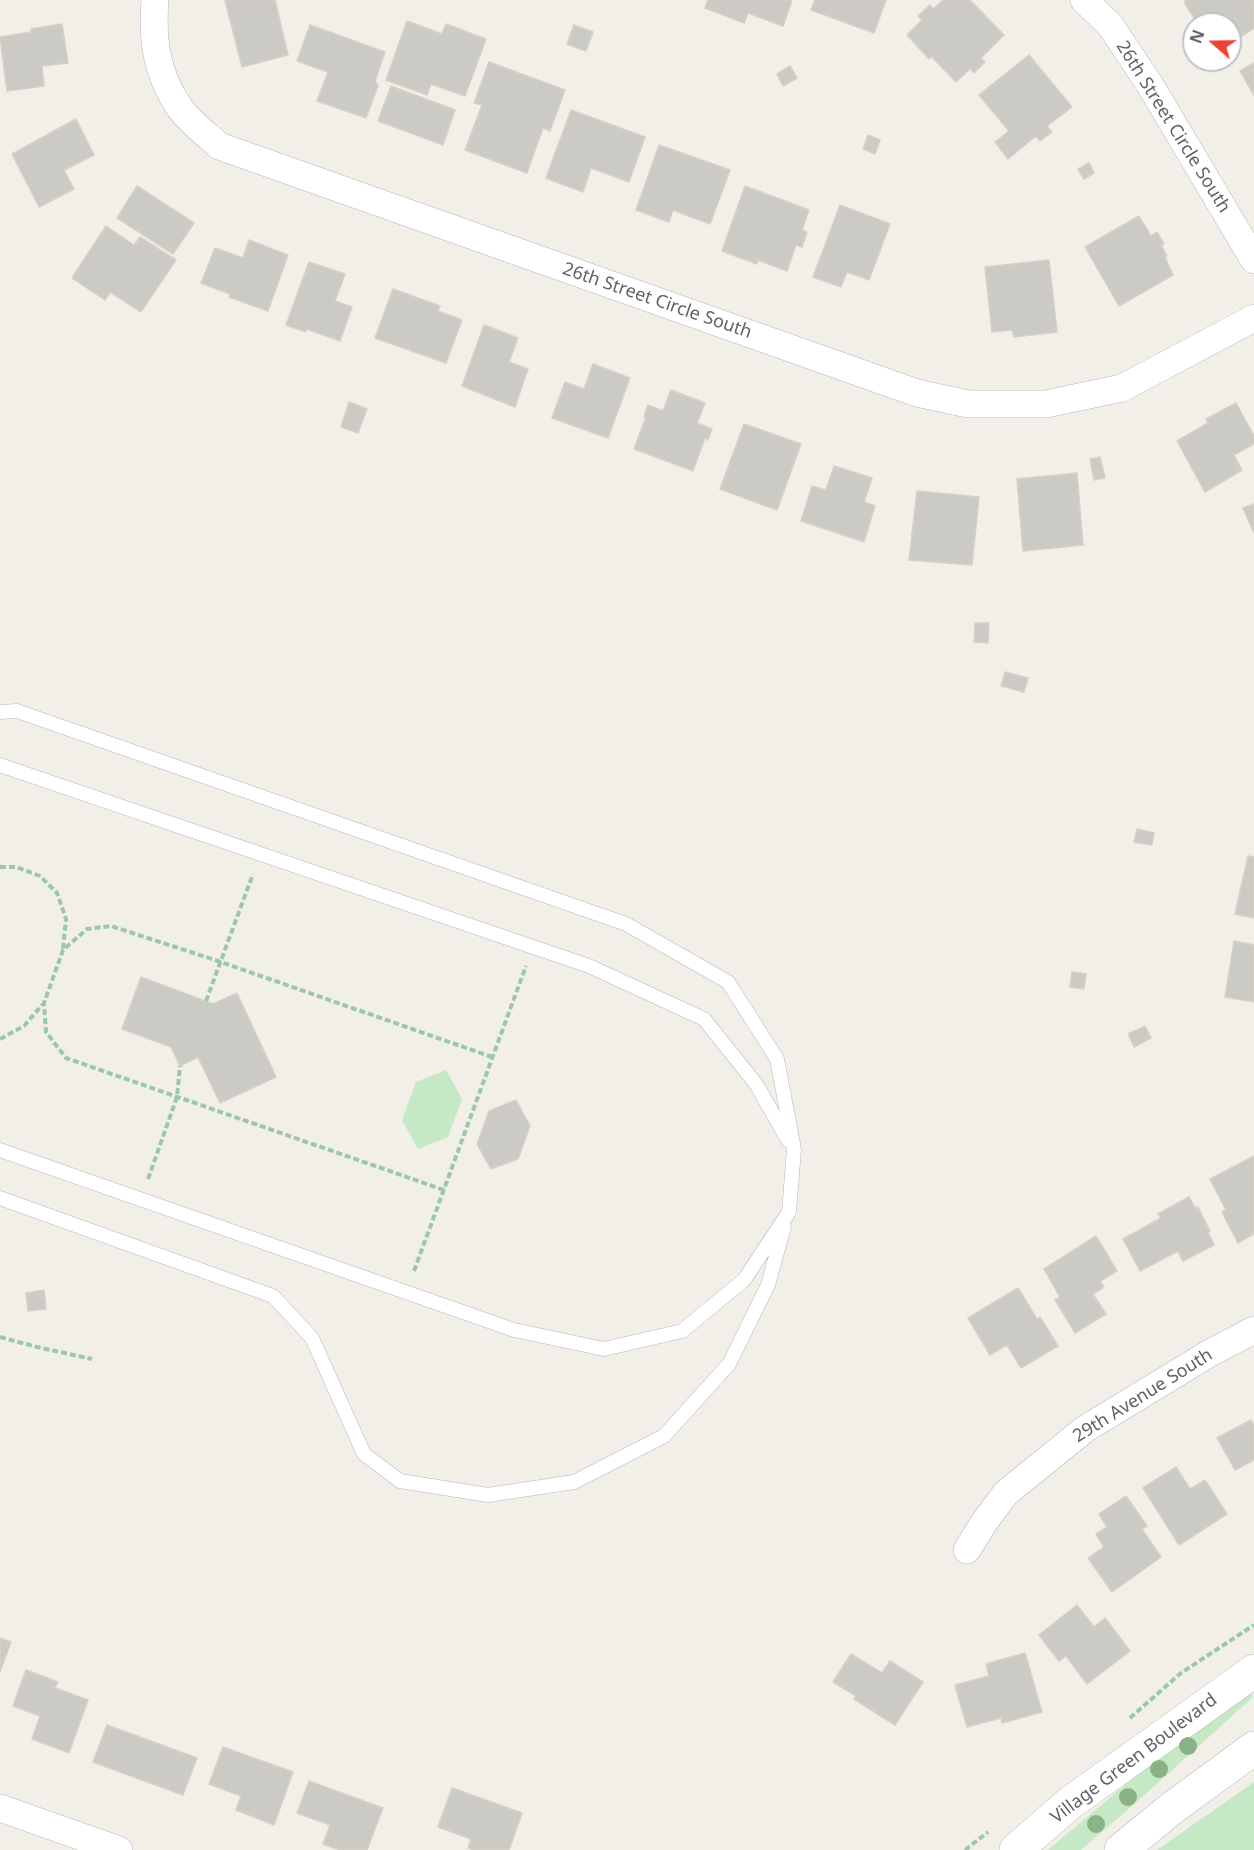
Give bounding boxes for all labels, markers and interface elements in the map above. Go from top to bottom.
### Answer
north arrow [1182,12,1242,72]
text: N [1184,27,1210,46]
street label: 26th Street Circle South [1111,37,1235,217]
street label: 26th Street Circle South [560,258,754,344]
street label: 29th Avenue South [1069,1344,1217,1448]
street label: Village Green Boulevard [1047,1689,1221,1829]

